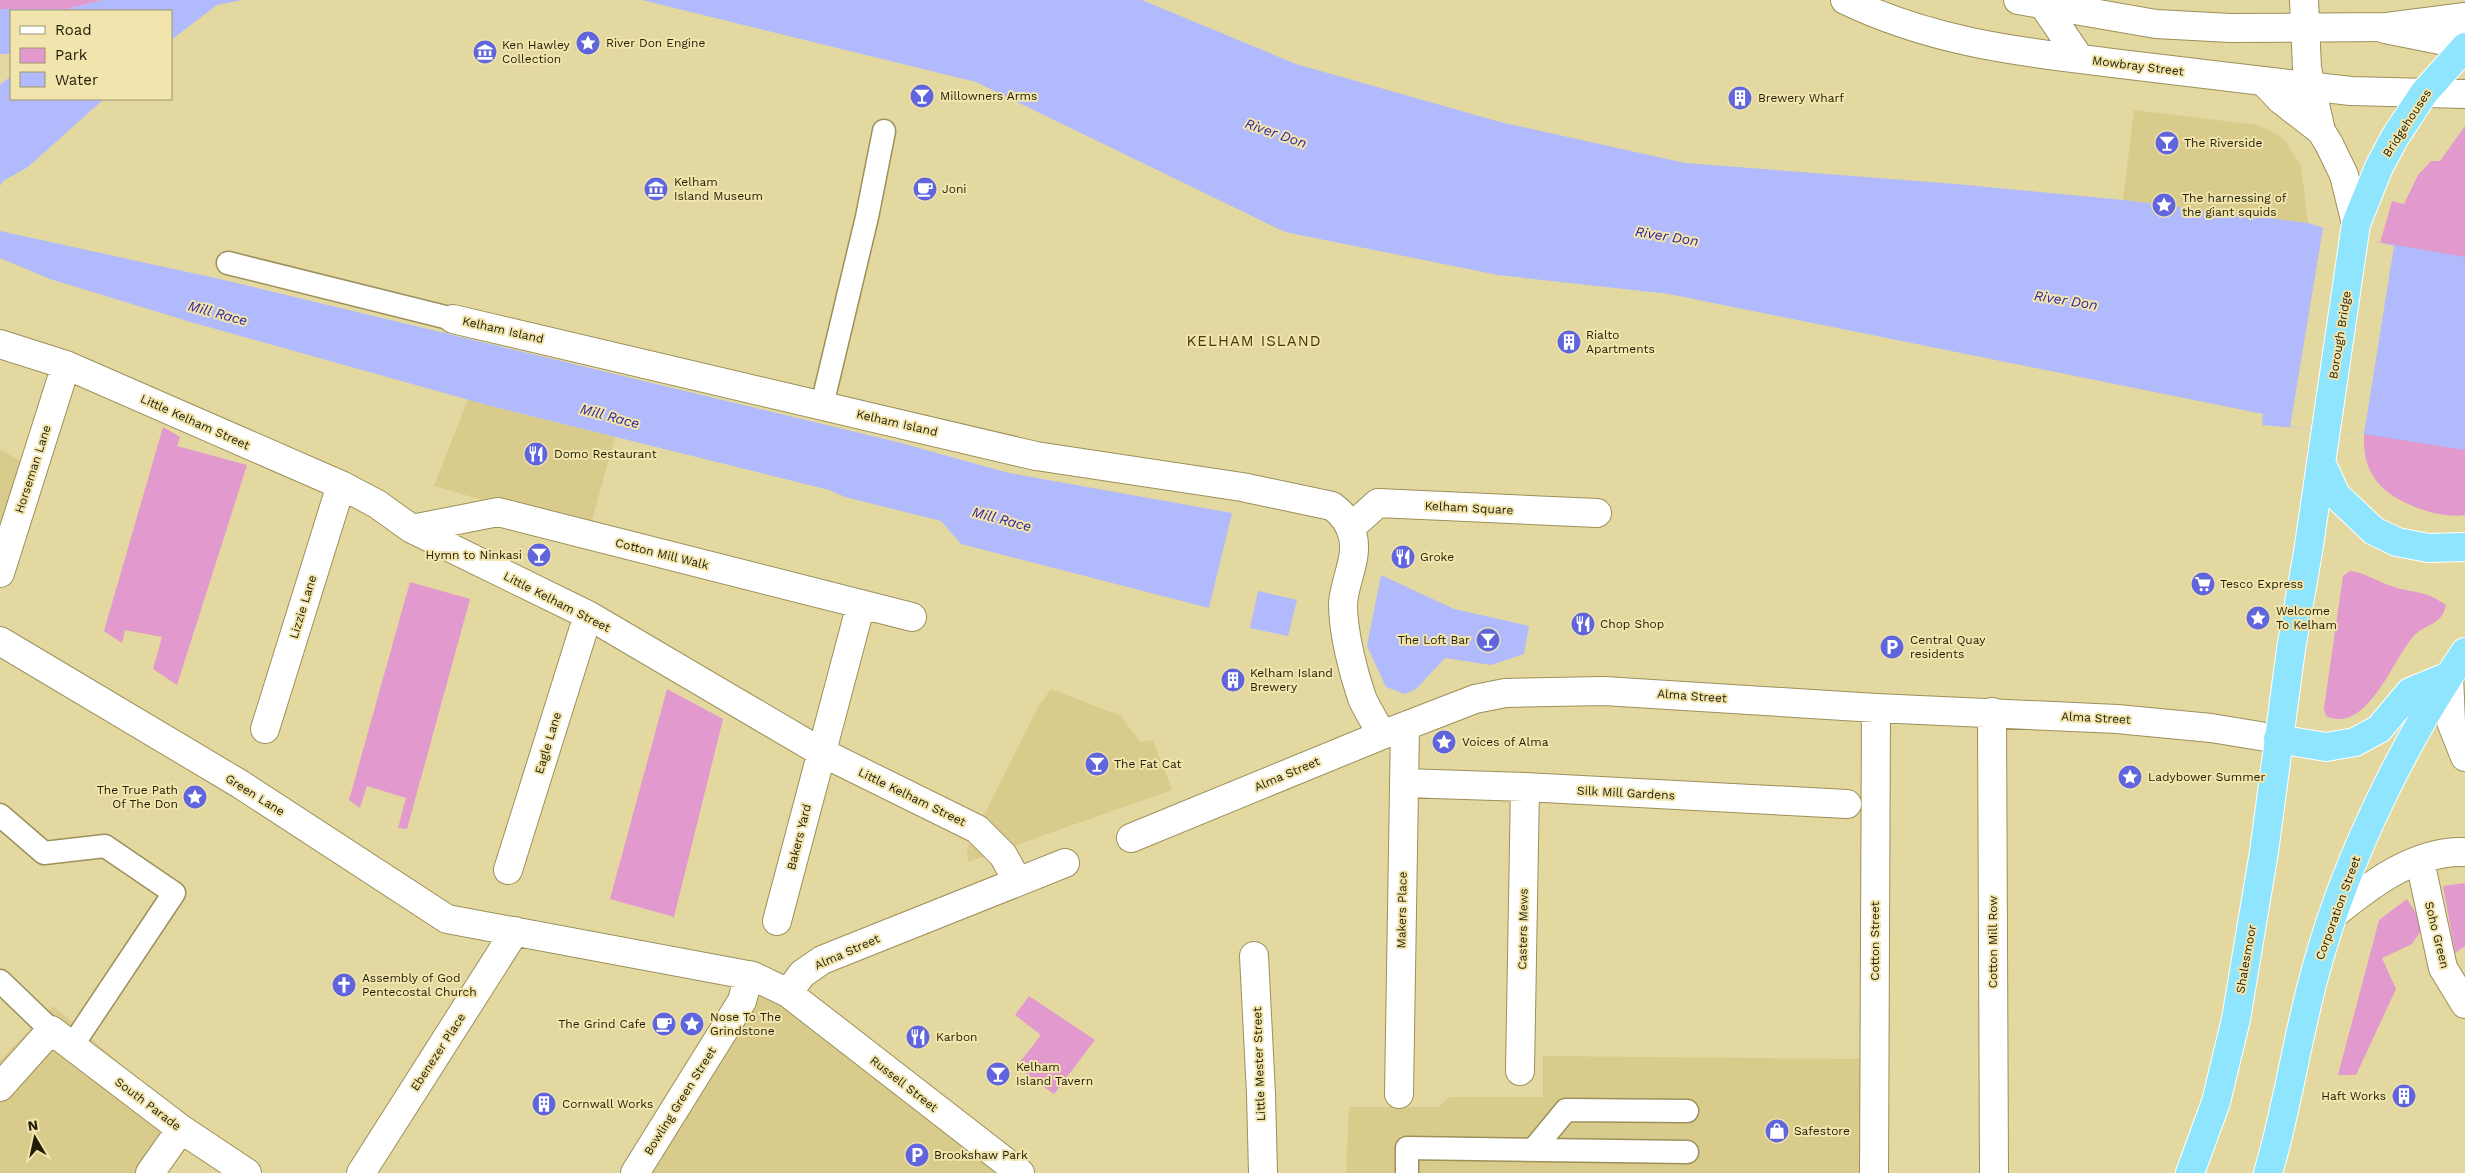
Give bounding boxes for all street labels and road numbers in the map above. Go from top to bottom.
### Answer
street label: Mowbray Street [2091,53,2185,79]
street label: Bridgehouses [2380,86,2434,160]
street label: Borough Bridge [2326,290,2354,380]
street label: Kelham Island [461,314,545,346]
street label: Little Kelham Street [138,392,252,452]
street label: Kelham Island [855,407,939,439]
street label: Horseman Lane [12,423,54,515]
street label: Kelham Square [1424,499,1514,517]
street label: Cotton Mill Walk [614,536,710,572]
street label: Little Kelham Street [501,569,613,635]
street label: Lizzie Lane [287,573,319,640]
street label: Alma Street [1657,687,1727,705]
street label: Alma Street [2061,709,2131,727]
street label: Eagle Lane [532,710,564,776]
street label: Alma Street [1252,754,1322,794]
street label: Little Kelham Street [856,765,968,829]
street label: Green Lane [223,771,287,819]
street label: Silk Mill Gardens [1577,783,1675,803]
street label: Bakers Yard [784,803,814,871]
street label: Corporation Street [2313,854,2363,962]
street label: Makers Place [1394,871,1410,949]
street label: Casters Mews [1515,888,1531,970]
street label: Cotton Mill Row [1986,896,2000,988]
street label: Soho Green [2422,900,2452,970]
street label: Cotton Street [1868,901,1882,981]
street label: Shalesmoor [2233,923,2259,994]
street label: Alma Street [812,931,882,973]
street label: Little Mester Street [1250,1007,1268,1121]
street label: Ebenezer Place [408,1010,468,1093]
street label: Bowling Green Street [641,1044,719,1158]
street label: Russell Street [867,1053,941,1115]
street label: South Parade [112,1075,184,1133]

